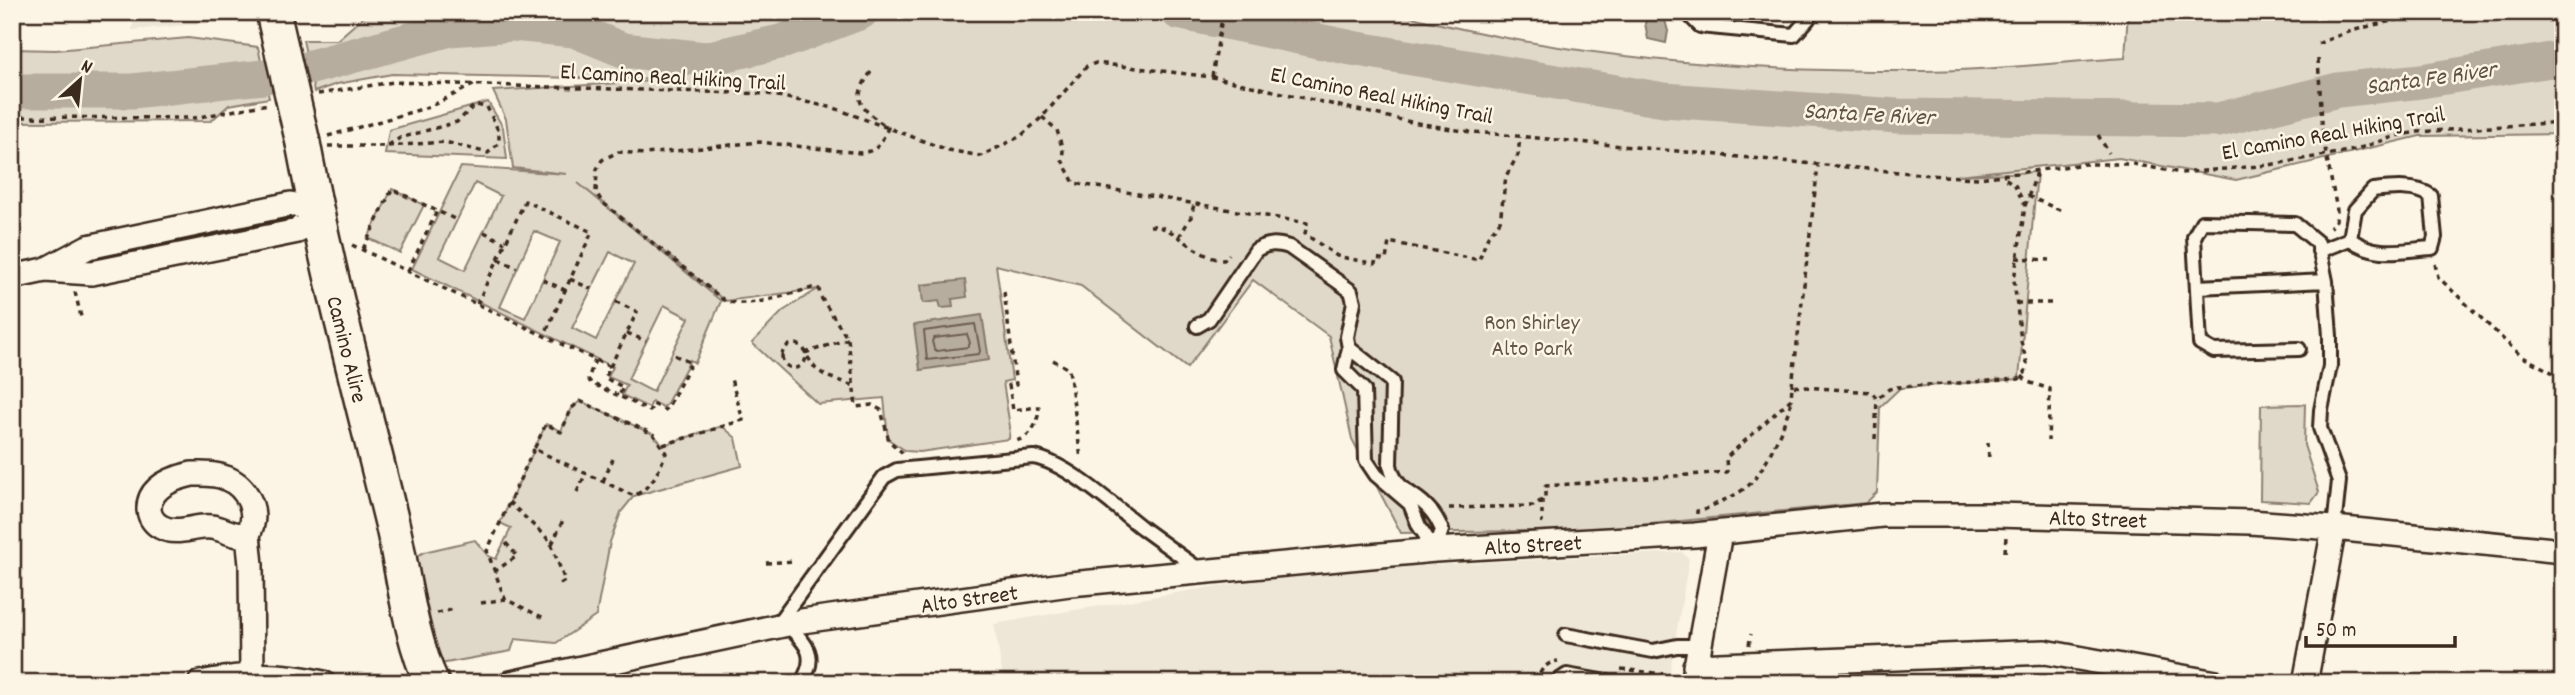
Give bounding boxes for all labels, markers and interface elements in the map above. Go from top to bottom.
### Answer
north arrow [46,46,116,116]
text: N [76,54,96,82]
water label: Santa Fe River [2364,54,2502,106]
street label: El Camino Real Hiking Trail [559,57,787,102]
street label: El Camino Real Hiking Trail [1267,60,1496,135]
water label: Santa Fe River [1803,96,1938,137]
street label: El Camino Real Hiking Trail [2219,99,2448,171]
street label: Camino Alire [315,293,374,407]
park label: Ron Shirley Alto Park [1484,308,1581,367]
street label: Alto Street [2048,503,2147,540]
street label: Alto Street [1483,528,1583,567]
street label: Alto Street [919,578,1020,625]
scale bar [2306,604,2454,648]
text: 50 m [2316,617,2356,647]

